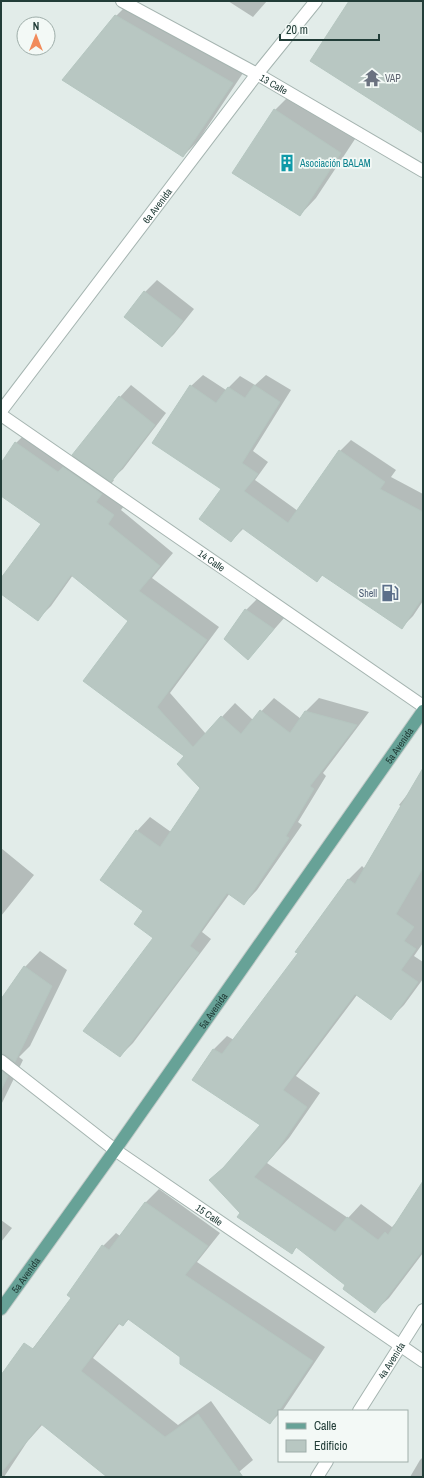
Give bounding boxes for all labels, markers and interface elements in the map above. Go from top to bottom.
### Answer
north arrow [16,16,56,56]
scale bar [280,16,379,42]
text: N [33,19,39,33]
text: 20 m [286,22,308,38]
temple icon: VAP [362,68,382,88]
street label: 13 Calle [258,71,291,97]
place label: VAP [385,72,401,85]
building icon: Asociación BALAM [277,153,297,173]
place label: Asociación BALAM [299,157,371,170]
street label: 6a Avenida [140,185,175,226]
street label: 14 Calle [196,546,228,574]
fuel station icon: Shell [380,583,400,603]
place label: Shell [359,587,377,600]
street label: 5a Avenida [382,724,416,766]
street label: 5a Avenida [196,990,230,1031]
street label: 15 Calle [193,1201,226,1229]
street label: 5a Avenida [8,1254,43,1295]
street label: 4a Avenida [375,1339,408,1381]
legend [278,1410,408,1462]
text: Calle [314,1418,336,1434]
text: Edificio [314,1438,347,1454]

